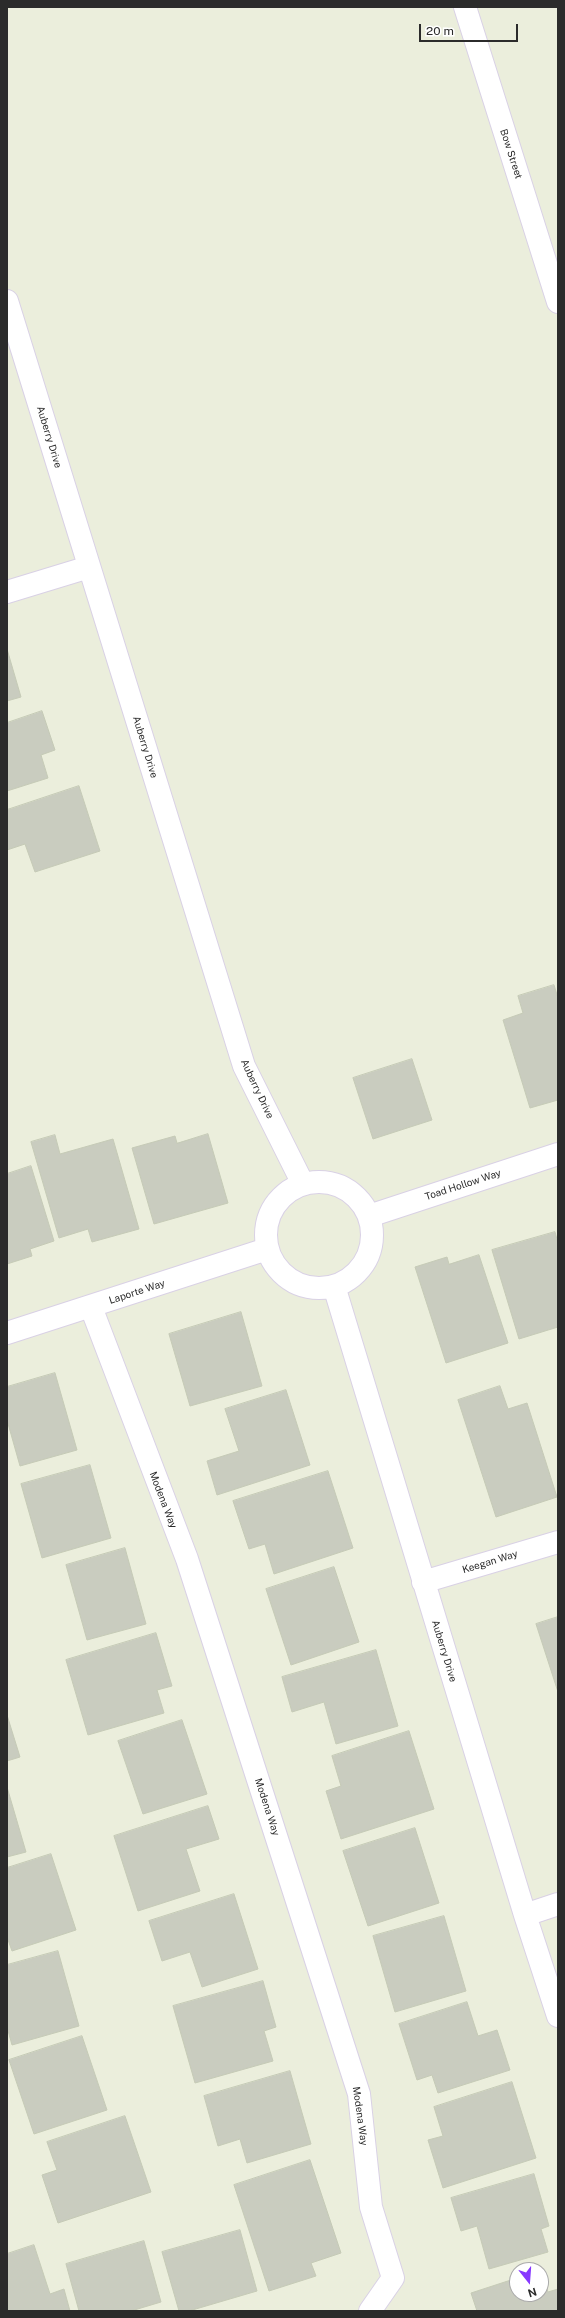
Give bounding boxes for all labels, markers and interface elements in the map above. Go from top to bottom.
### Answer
scale bar [421,16,520,42]
text: 20 m [426,24,454,38]
street label: Bow Street [497,128,525,180]
street label: Auberry Drive [34,405,64,469]
street label: Auberry Drive [130,715,160,779]
street label: Auberry Drive [238,1057,276,1121]
street label: Toad Hollow Way [423,1167,503,1203]
street label: Laporte Way [107,1277,167,1307]
street label: Modena Way [147,1470,179,1530]
street label: Keegan Way [461,1548,519,1576]
street label: Auberry Drive [429,1619,459,1683]
street label: Modena Way [252,1777,282,1837]
street label: Modena Way [350,2086,370,2146]
north arrow [509,2262,549,2302]
text: N [526,2286,538,2300]

